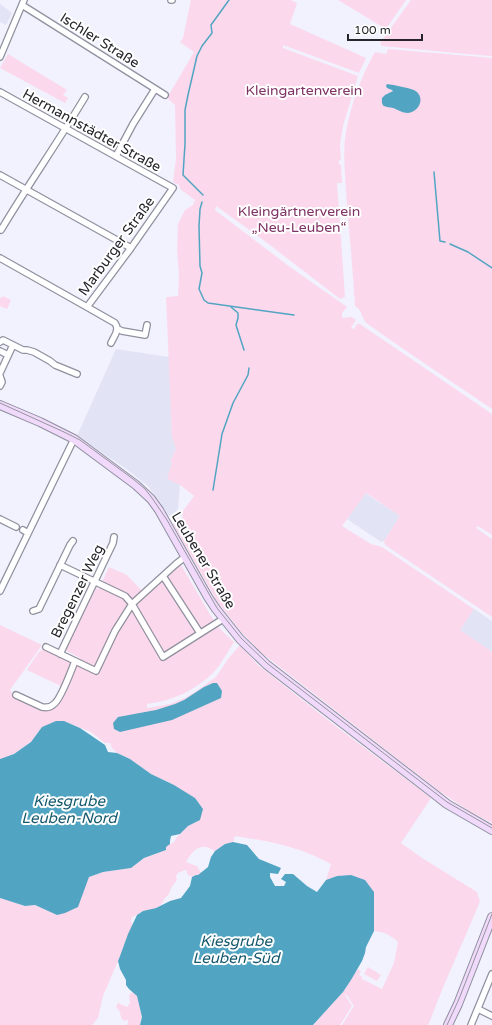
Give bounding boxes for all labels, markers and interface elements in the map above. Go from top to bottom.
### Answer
street label: Ischler Straße [57,9,143,72]
scale bar [348,16,422,42]
text: 100 m [354,23,391,37]
park label: Kleingartenverein [246,82,362,99]
street label: Hermannstädter Straße [20,85,164,176]
street label: Marburger Straße [75,193,158,299]
park label: Kleingärtnerverein „Neu-Leuben“ [238,203,360,236]
street label: Leubener Straße [168,509,239,612]
street label: Bregenzer Weg [47,542,107,641]
water label: Kiesgrube Leuben-Nord [21,792,118,827]
water label: Kiesgrube Leuben-Süd [193,932,281,967]

